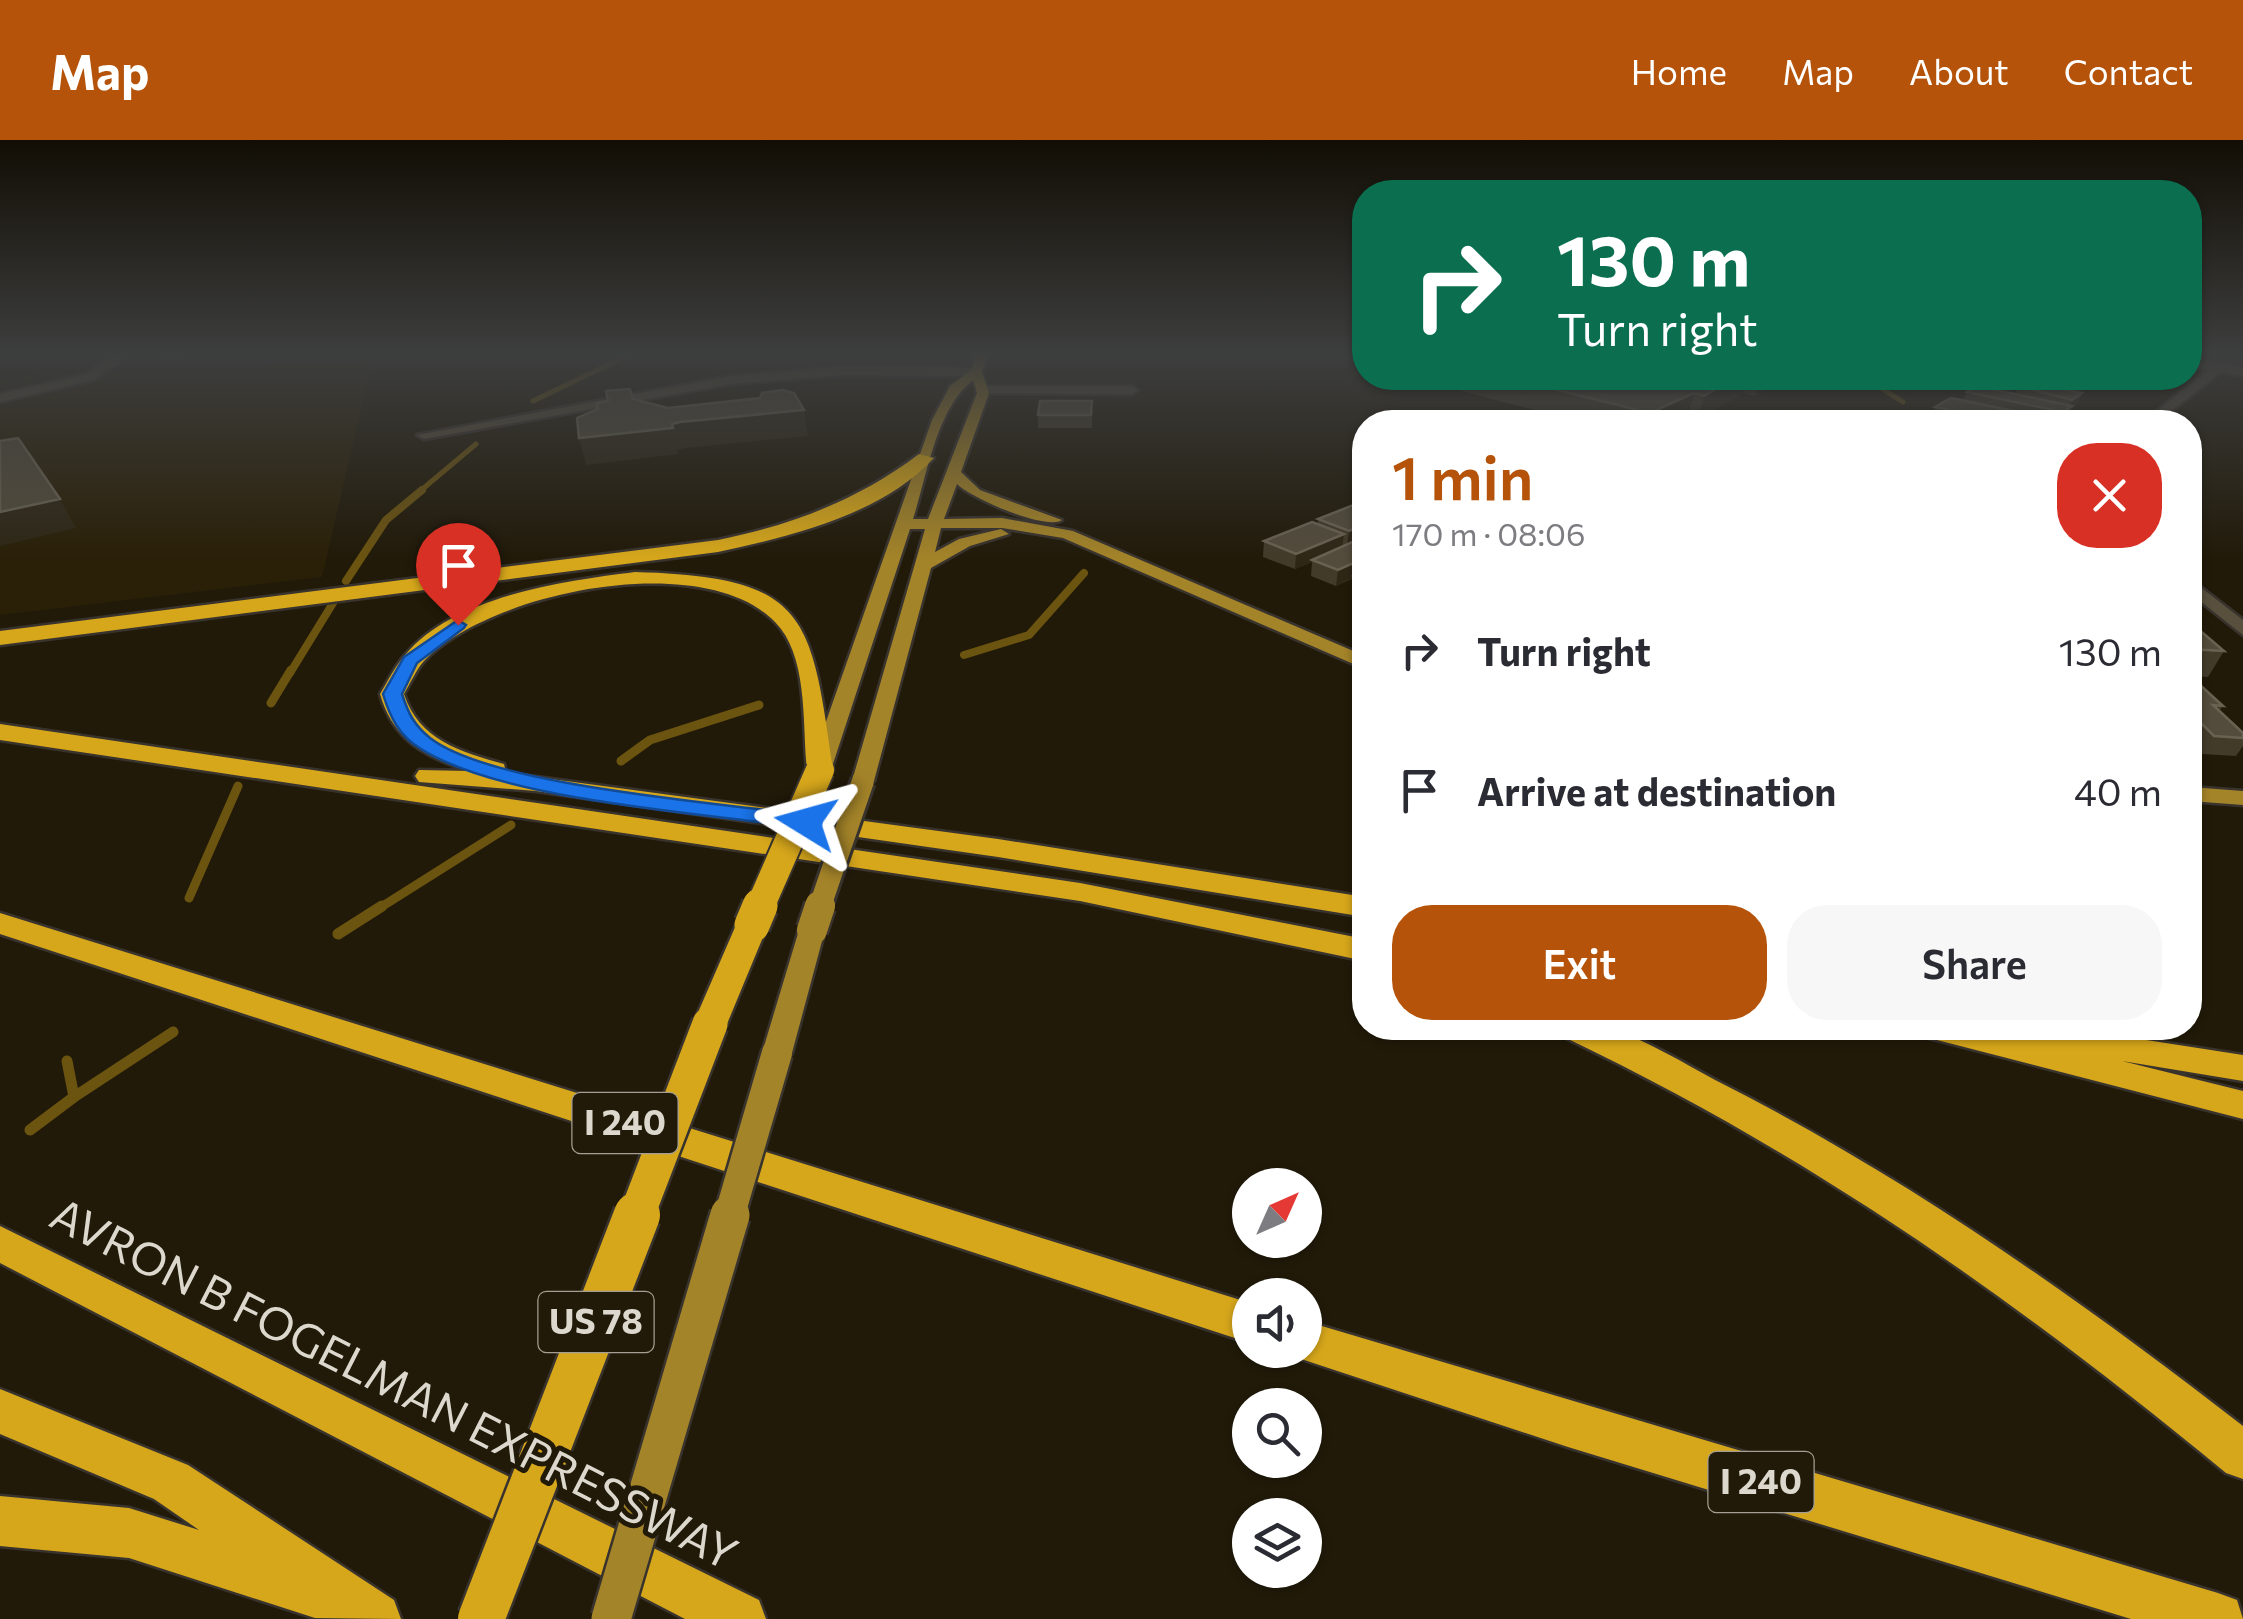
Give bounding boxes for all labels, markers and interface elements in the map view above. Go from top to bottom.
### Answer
text: Map [50,41,149,100]
text: Home [1631,49,1727,92]
text: Map [1782,49,1854,92]
text: About [1909,49,2009,92]
text: Contact [2064,49,2193,92]
text: 130 m [1557,215,1750,300]
icon: right [1392,220,1522,350]
text: Turn right [1557,300,1758,355]
text: 1 min [1392,439,1533,512]
button: close [2057,443,2162,548]
text: 170 m · 08:06 [1392,513,1585,553]
pin [416,523,501,626]
icon: arrive [431,538,486,593]
icon: right [1392,623,1447,678]
text: Turn right [1477,627,1651,674]
text: 130 m [2059,627,2162,674]
icon: arrive [1392,763,1447,818]
text: Arrive at destination [1477,767,1836,814]
text: 40 m [2074,767,2162,814]
position arrow [754,770,858,874]
button: Exit [1392,905,1767,1020]
button: Share [1787,905,2162,1020]
road number: I 240 [572,1093,678,1153]
north arrow [1232,1168,1322,1258]
map controls [1232,1168,1322,1588]
street label: AVRON B FOGELMAN EXPRESSWAY [43,1184,748,1579]
button: sound [1232,1278,1322,1368]
road number: US 78 [538,1292,654,1352]
button: search [1232,1388,1322,1478]
road number: I 240 [1708,1452,1814,1512]
button: layers [1232,1498,1322,1588]

